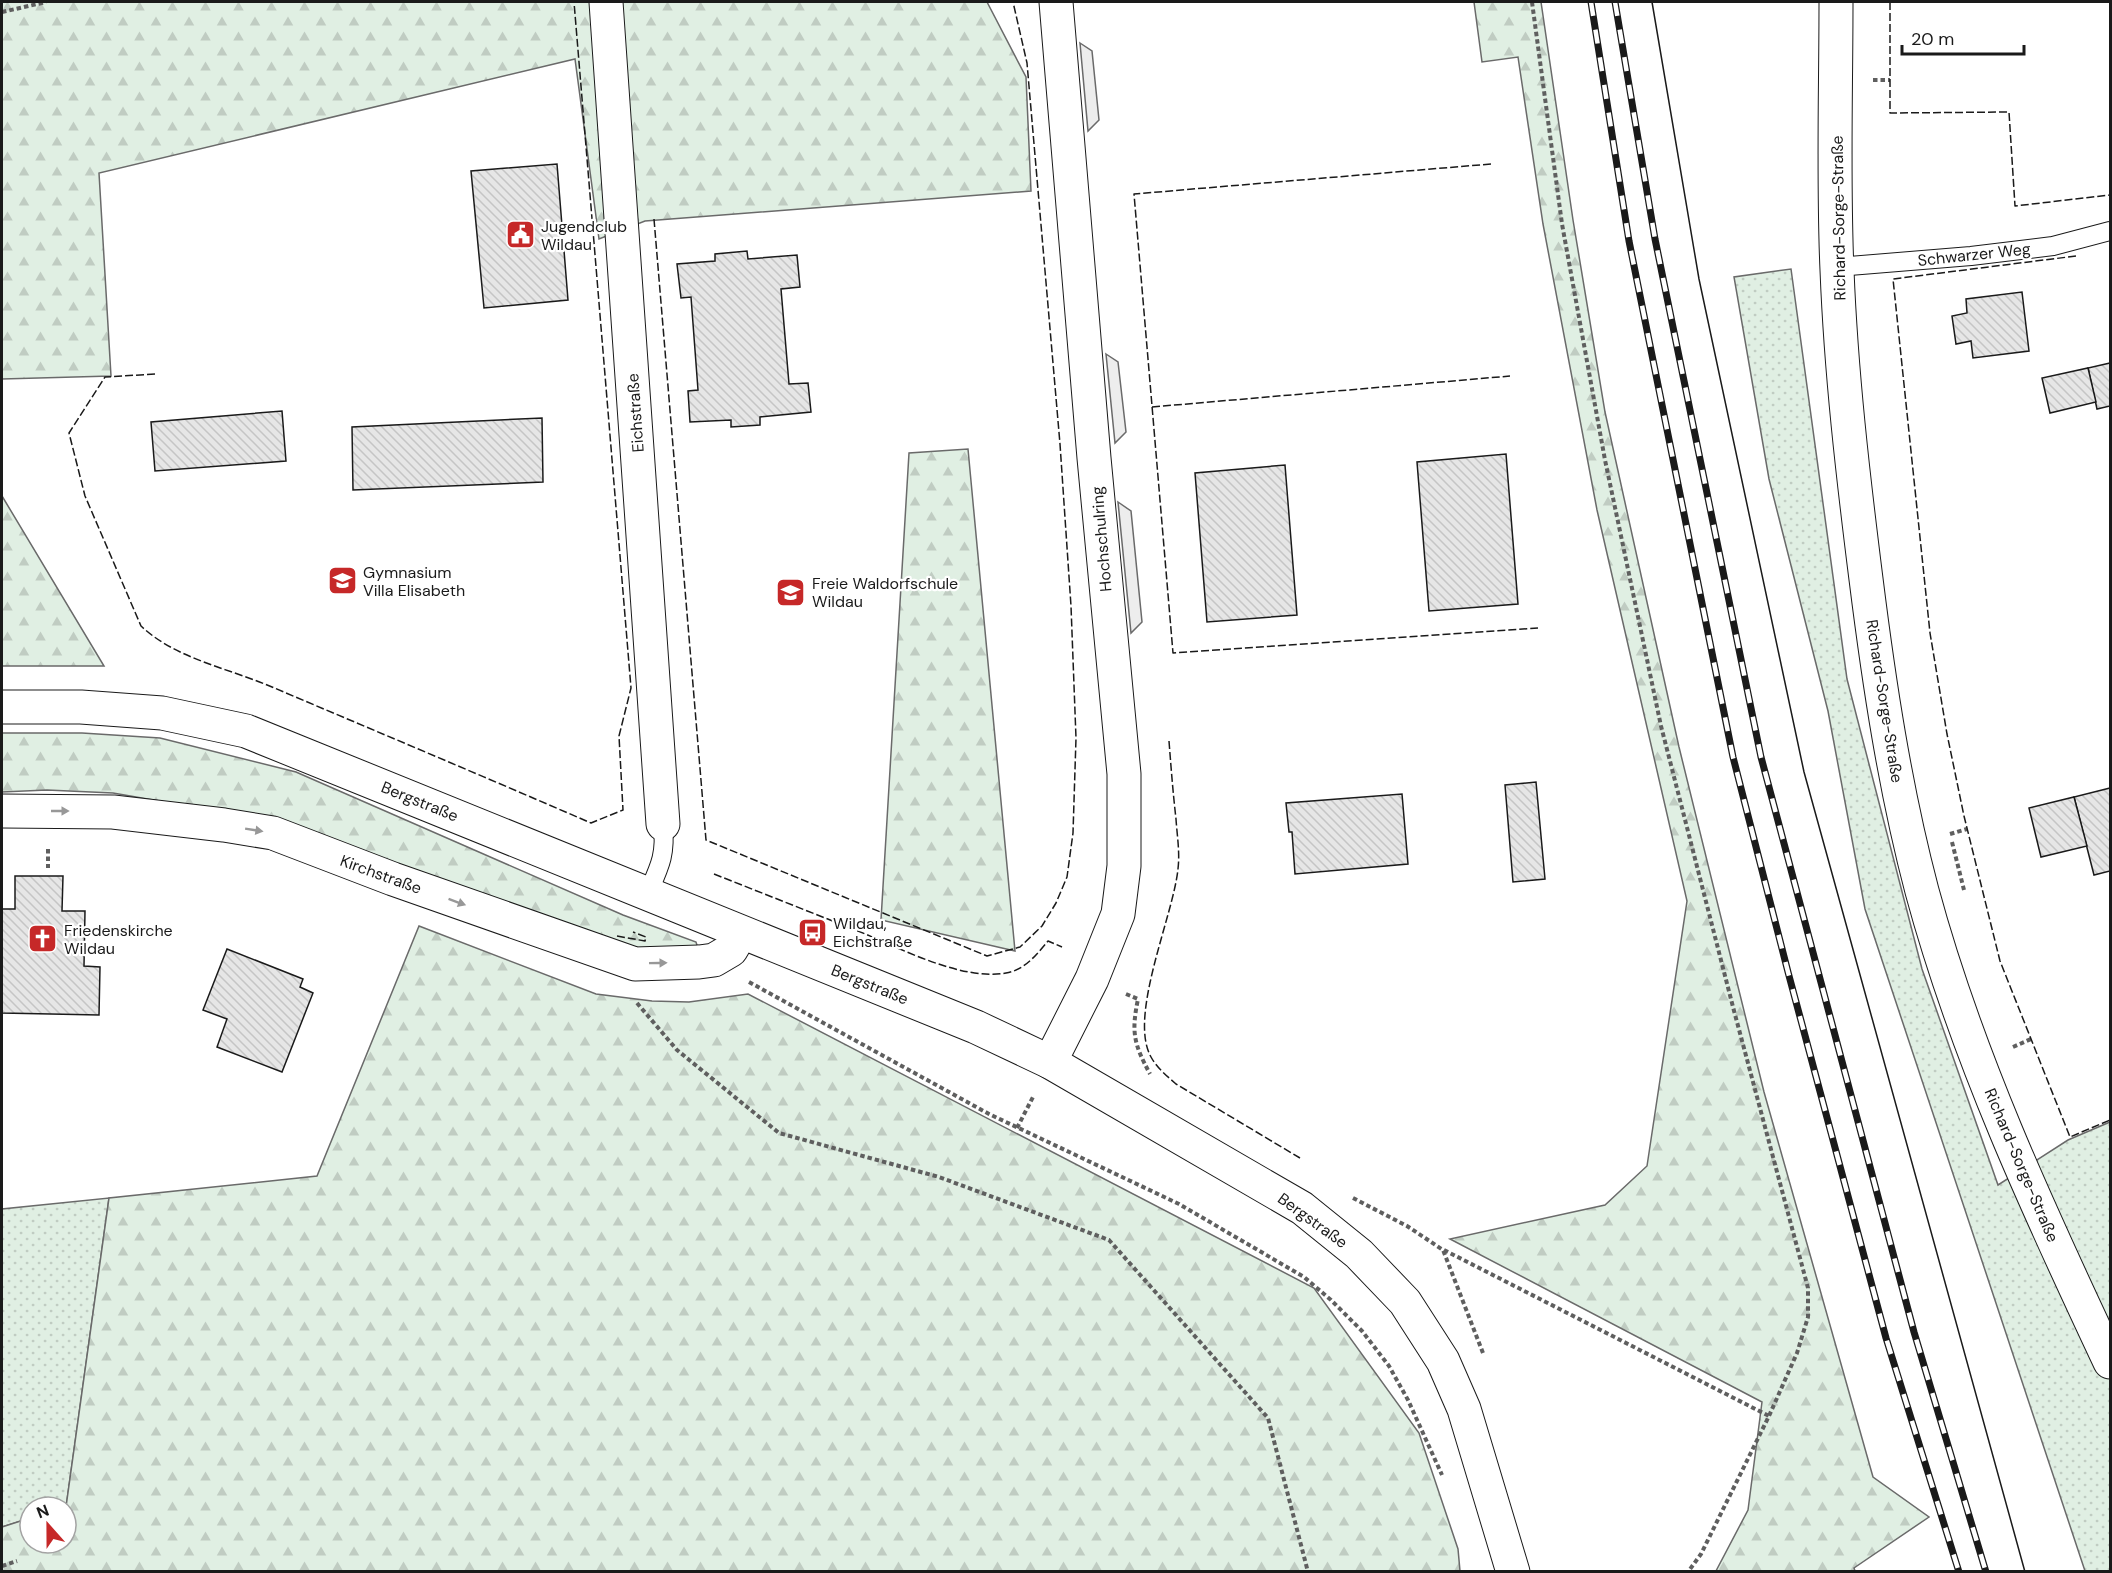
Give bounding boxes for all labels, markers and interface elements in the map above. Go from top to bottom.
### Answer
scale bar [1902,18,2024,56]
text: 20 m [1911,27,1954,51]
street label: Richard-Sorge-Straße [1827,135,1850,301]
place label: Jugendclub Wildau [541,216,627,255]
public building icon: Jugendclub Wildau [504,219,536,251]
street label: Schwarzer Weg [1917,238,2032,271]
street label: Eichstraße [622,373,649,453]
street label: Hochschulring [1086,485,1117,593]
place label: Gymnasium Villa Elisabeth [363,562,465,601]
school or university icon: Gymnasium Villa Elisabeth [326,565,358,597]
place label: Freie Waldorfschule Wildau [812,573,958,612]
school or university icon: Freie Waldorfschule Wildau [775,576,807,608]
street label: Richard-Sorge-Straße [1861,618,1908,784]
street label: Bergstraße [378,776,461,826]
one-way arrow [50,806,69,816]
one-way arrow [244,826,263,835]
street label: Kirchstraße [337,850,424,899]
one-way arrow [448,897,466,907]
place label: Wildau, Eichstraße [833,913,912,952]
bus stop icon: Wildau, Eichstraße [796,916,828,948]
place label: Friedenskirche Wildau [64,920,173,959]
church icon: Friedenskirche Wildau [27,923,59,955]
one-way arrow [648,958,667,968]
street label: Bergstraße [828,959,911,1009]
street label: Richard-Sorge-Straße [1980,1085,2063,1245]
street label: Bergstraße [1274,1188,1352,1253]
north arrow [18,1495,78,1555]
text: N [34,1500,52,1523]

